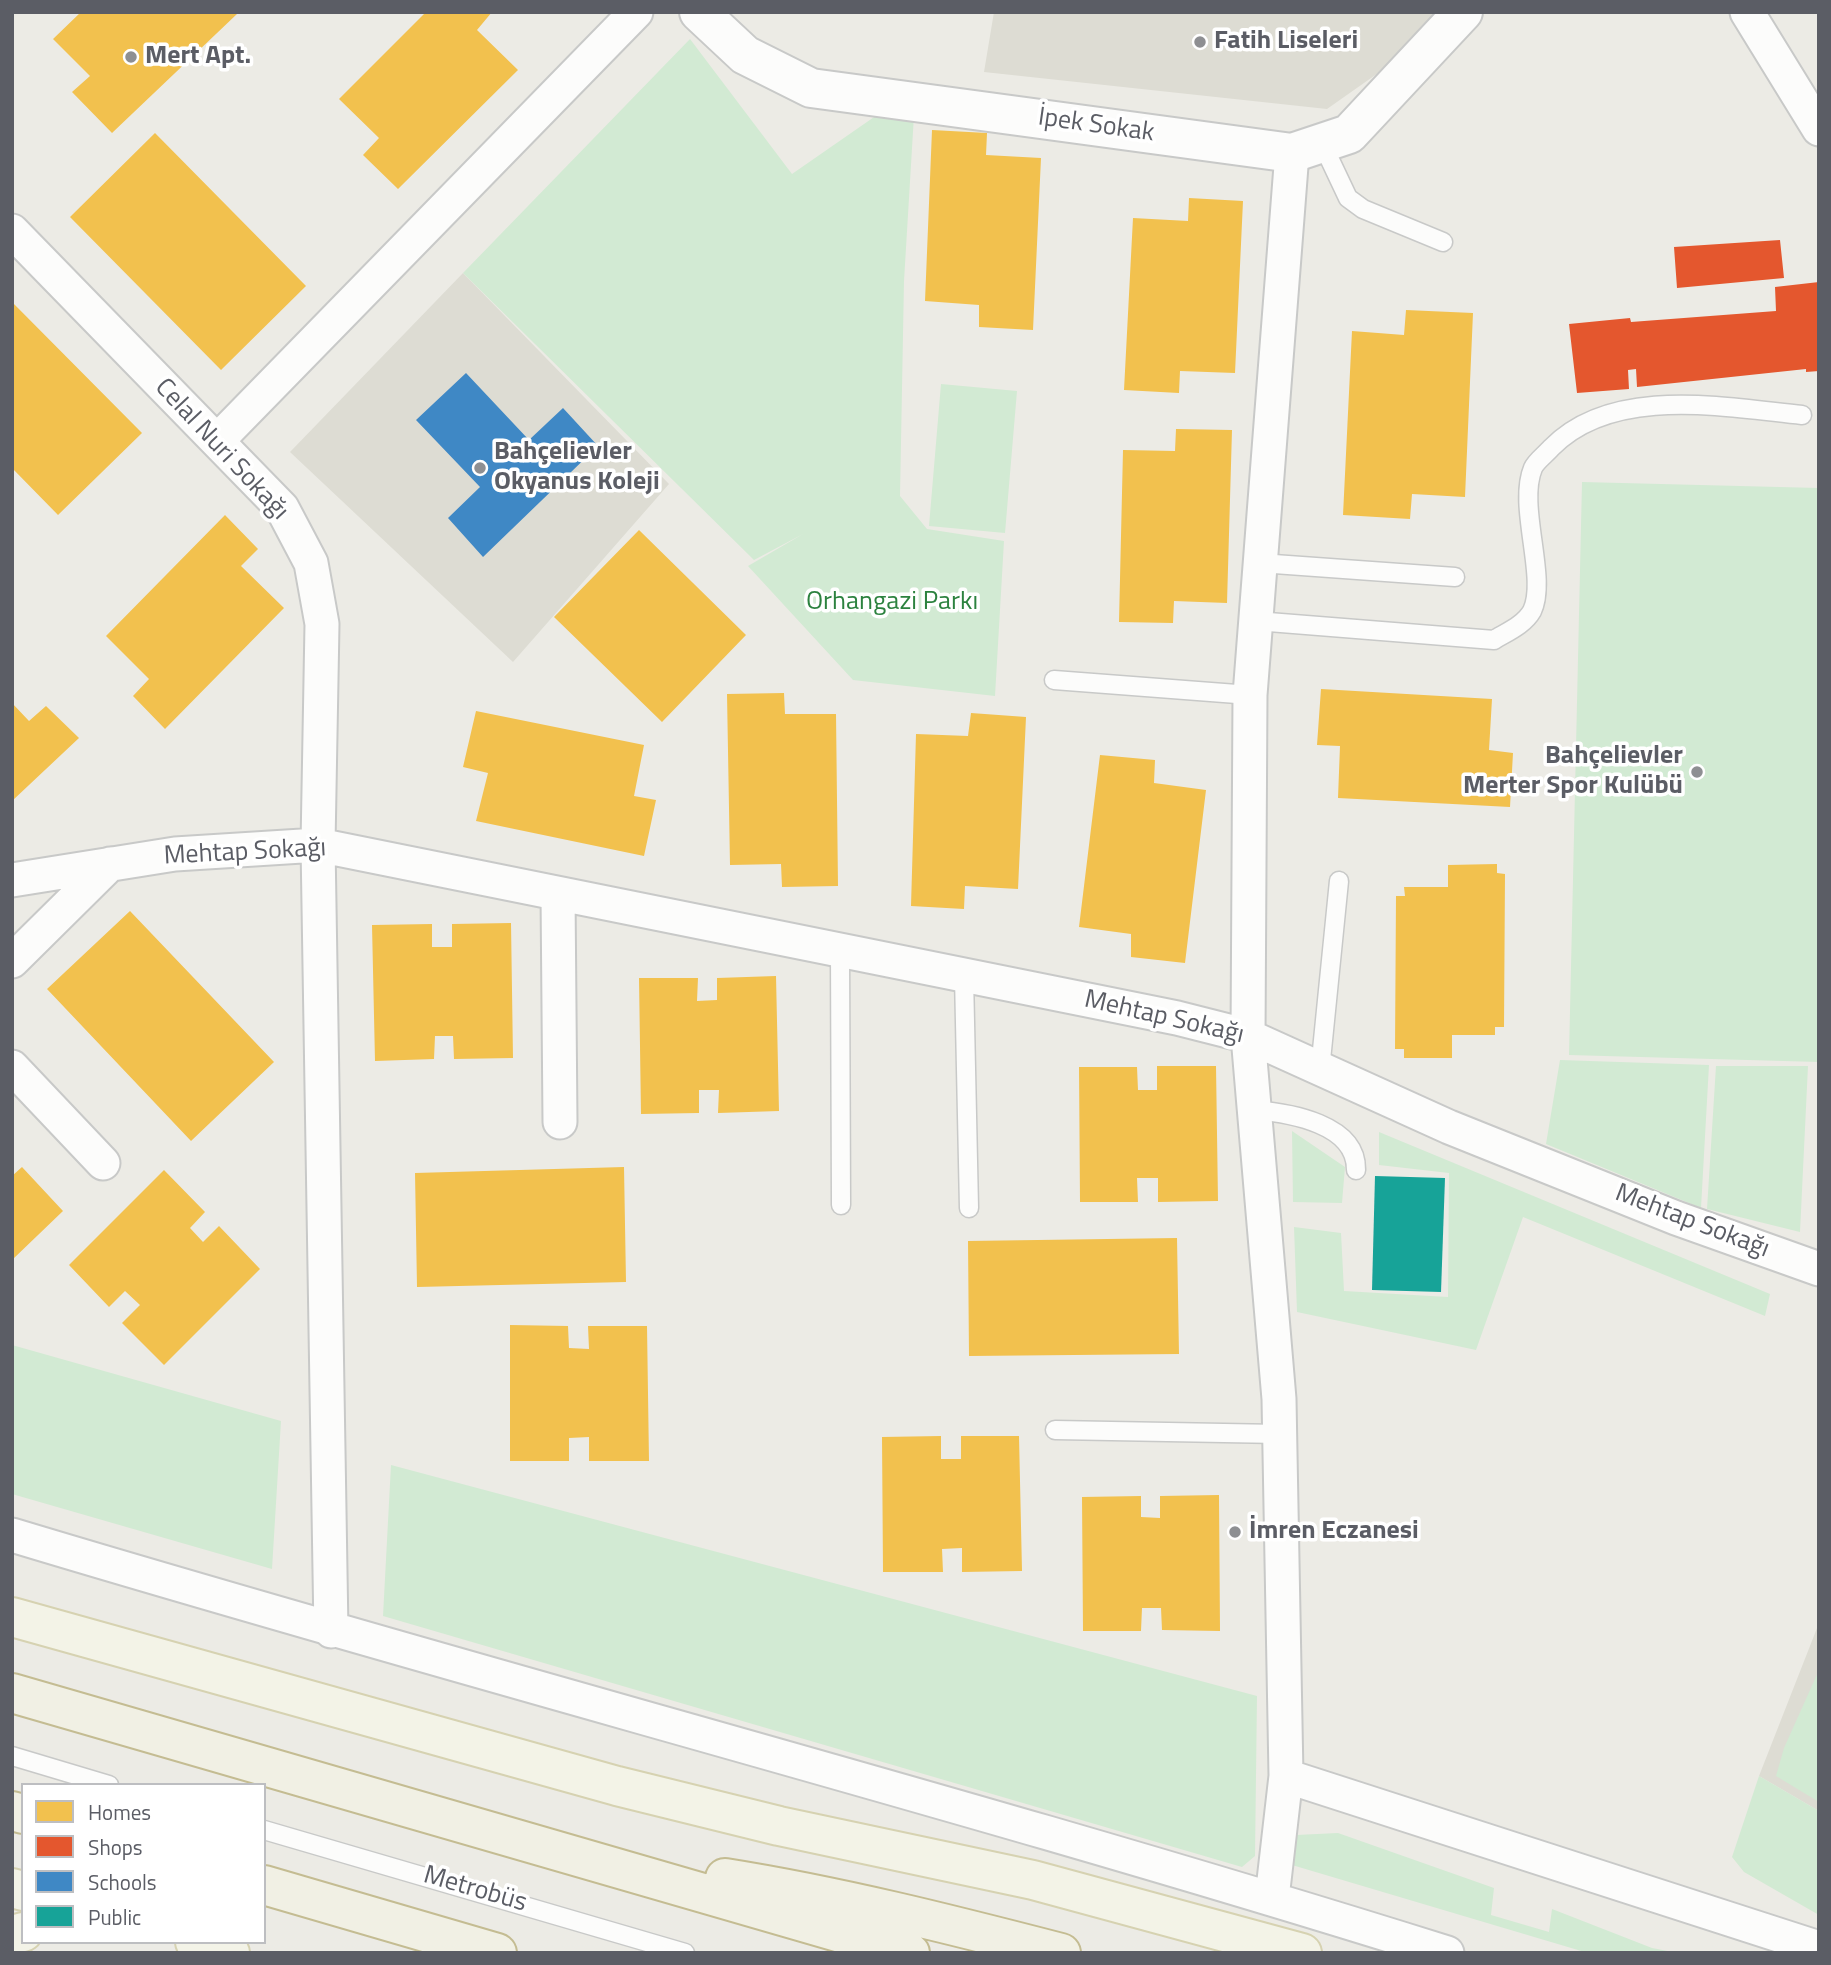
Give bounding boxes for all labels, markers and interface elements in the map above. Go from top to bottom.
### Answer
place label: Fatih Liseleri [1214,26,1358,58]
marker: Fatih Liseleri [1192,34,1208,50]
place label: Mert Apt. [145,41,251,73]
marker: Mert Apt. [123,49,139,65]
street label: İpek Sokak [1036,102,1156,150]
street label: Celal Nuri Sokağı [148,373,294,527]
place label: Bahçelievler Okyanus Koleji [494,437,660,498]
marker: Bahçelievler Okyanus Koleji [472,460,488,476]
park label: Orhangazi Parkı [806,587,978,619]
place label: Bahçelievler Merter Spor Kulübü [1463,741,1683,802]
marker: Bahçelievler Merter Spor Kulübü [1689,764,1705,780]
street label: Mehtap Sokağı [163,833,327,873]
street label: Mehtap Sokağı [1081,985,1247,1051]
street label: Mehtap Sokağı [1611,1178,1773,1266]
place label: İmren Eczanesi [1249,1516,1419,1548]
marker: İmren Eczanesi [1227,1524,1243,1540]
legend [21,1783,266,1944]
text: Homes [88,1796,151,1828]
text: Shops [88,1831,143,1863]
street label: Metrobüs [420,1860,530,1920]
text: Schools [88,1866,157,1898]
text: Public [88,1901,141,1933]

